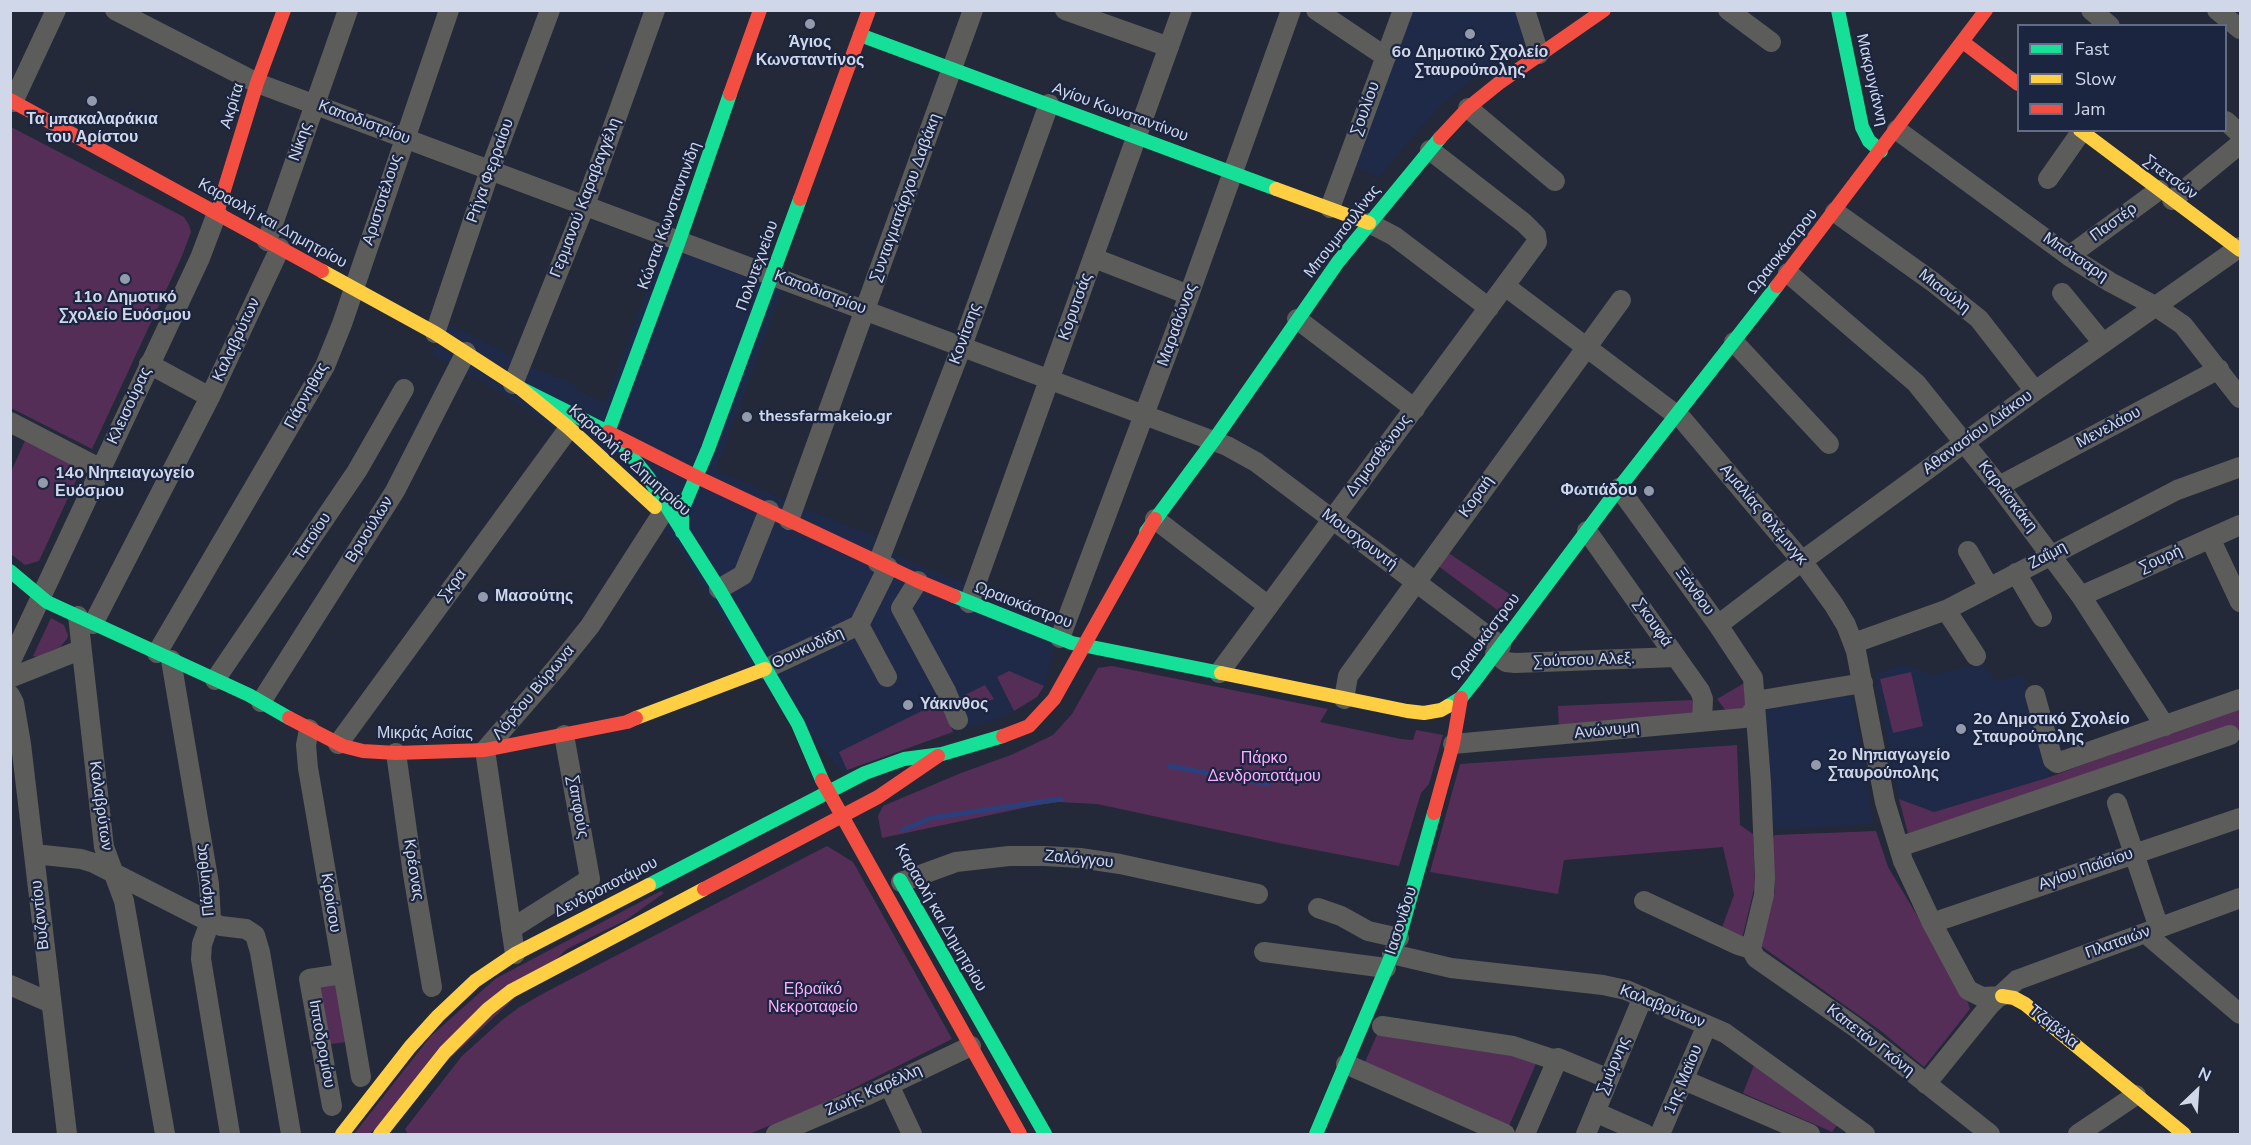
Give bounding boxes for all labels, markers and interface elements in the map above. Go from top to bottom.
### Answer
marker: Άγιος Κωνσταντίνος [803,17,817,31]
legend [2017,24,2227,132]
marker: 6ο Δημοτικό Σχολείο Σταυρούπολης [1463,27,1477,41]
street label: Μακρυγιάννη [1851,32,1891,128]
place label: Άγιος Κωνσταντίνος [756,33,864,71]
text: Fast [2075,37,2109,61]
place label: 6ο Δημοτικό Σχολείο Σταυρούπολης [1392,43,1548,81]
text: Slow [2075,67,2116,91]
street label: Αγίου Κωνσταντίνου [1049,79,1191,147]
street label: Σουλίου [1347,79,1385,139]
street label: Ακρίτα [217,81,249,131]
marker: Τα μπακαλαράκια του Αρίστου [85,94,99,108]
street label: Καποδιστρίου [315,97,413,149]
text: Jam [2075,97,2106,121]
place label: Τα μπακαλαράκια του Αρίστου [26,110,158,148]
street label: Συνταγματάρχου Δαβάκη [866,111,946,285]
street label: Γερμανού Καραβαγγέλη [547,115,625,281]
street label: Ρήγα Φερραίου [463,116,519,226]
street label: Νίκης [285,120,317,164]
street label: Κώστα Κωνσταντινίδη [634,140,706,292]
street label: Αριστοτέλους [359,152,407,248]
street label: Σπετσών [2139,152,2201,204]
street label: Καραολή και Δημητρίου [194,175,350,273]
street label: Μπουμπουλίνας [1301,182,1385,282]
street label: Παστέρ [2087,200,2141,246]
street label: Ωραιοκάστρου [1744,205,1822,299]
street label: Πολυτεχνείου [733,218,783,314]
street label: Μπότσαρη [2039,229,2111,287]
street label: Μιαούλη [1914,266,1974,318]
street label: Καποδιστρίου [771,267,869,319]
street label: Κορυτσάς [1055,271,1097,343]
marker: 11ο Δημοτικό Σχολείο Ευόσμου [118,272,132,286]
street label: Μαραθώνος [1154,281,1202,369]
place label: 11ο Δημοτικό Σχολείο Ευόσμου [59,288,191,326]
street label: Καλαβρύτων [209,295,265,385]
street label: Κονίτσης [946,301,986,367]
street label: Πάρνηθας [281,360,333,432]
street label: Κλεισούρας [104,364,156,448]
street label: Αθανασίου Διάκου [1919,387,2037,479]
street label: Καραολή & Δημητρίου [564,401,694,521]
street label: Μενελάου [2073,403,2145,453]
place label: thessfarmakeio.gr [759,407,892,427]
marker: thessfarmakeio.gr [740,410,754,424]
street label: Δημοσθένους [1342,411,1416,501]
street label: Καραϊσκάκη [1973,457,2041,537]
street label: Αμαλίας Φλέμινγκ [1715,461,1811,569]
place label: 14ο Νηπειαγωγείο Ευόσμου [55,464,195,502]
street label: Κοραή [1456,472,1498,522]
marker: 14ο Νηπειαγωγείο Ευόσμου [36,476,50,490]
place label: Φωτιάδου [1561,481,1637,501]
marker: Φωτιάδου [1642,484,1656,498]
street label: Βρυούλων [342,493,398,567]
street label: Μουσχουντή [1317,505,1401,575]
street label: Τατοϊου [290,509,336,565]
street label: Ζαΐμη [2026,538,2070,574]
street label: Σουρή [2136,542,2186,578]
street label: Ξάνθου [1670,564,1718,620]
street label: Σκρα [435,566,471,606]
street label: Ωραιοκάστρου [971,579,1075,633]
place label: Μασούτης [495,587,573,607]
marker: Μασούτης [476,590,490,604]
street label: Ωραιοκάστρου [1447,590,1525,684]
street label: Σκουφά [1628,595,1676,651]
street label: Θουκυδίδη [769,624,847,674]
street label: Λόρδου Βύρωνα [489,642,579,744]
street label: Σούτσου Αλεξ. [1533,650,1635,672]
place label: Υάκινθος [920,695,988,715]
marker: Υάκινθος [901,698,915,712]
place label: 2ο Δημοτικό Σχολείο Σταυρούπολης [1973,710,2130,748]
street label: Ανώνυμη [1573,718,1641,744]
marker: 2ο Δημοτικό Σχολείο Σταυρούπολης [1954,722,1968,736]
street label: Μικράς Ασίας [377,724,473,744]
place label: 2ο Νηπιαγωγείο Σταυρούπολης [1828,746,1950,784]
park label: Πάρκο Δενδροποτάμου [1207,749,1321,787]
marker: 2ο Νηπιαγωγείο Σταυρούπολης [1809,758,1823,772]
street label: Καλαβρύτων [84,760,116,852]
street label: Σαπφούς [562,774,592,840]
street label: Κρέσνας [399,838,427,902]
street label: Καραολή και Δημητρίου [890,841,990,995]
street label: Πάρνηθας [193,843,219,917]
street label: Αγίου Παΐσίου [2036,845,2136,895]
street label: Ζαλόγγου [1044,847,1114,873]
street label: Δενδροποτάμου [551,854,661,922]
street label: Κροίσου [316,872,344,934]
street label: Βυζαντίου [28,879,54,951]
street label: Ιασονίδου [1382,884,1422,958]
street label: Πλαταιών [2083,922,2153,964]
park label: Εβραϊκό Νεκροταφείο [768,980,858,1018]
street label: Καλαβρύτων [1617,981,1707,1033]
street label: Ιπποδρομίου [304,998,338,1090]
street label: Καπετάν Γκόνη [1822,1001,1918,1081]
street label: Τζαβέλα [2024,1001,2082,1053]
street label: Σμύρνης [1593,1034,1635,1098]
street label: 1ης Μαϊου [1661,1042,1707,1118]
street label: Ζωής Καρέλλη [823,1061,925,1121]
north arrow [2167,1061,2227,1121]
text: N [2195,1062,2215,1087]

